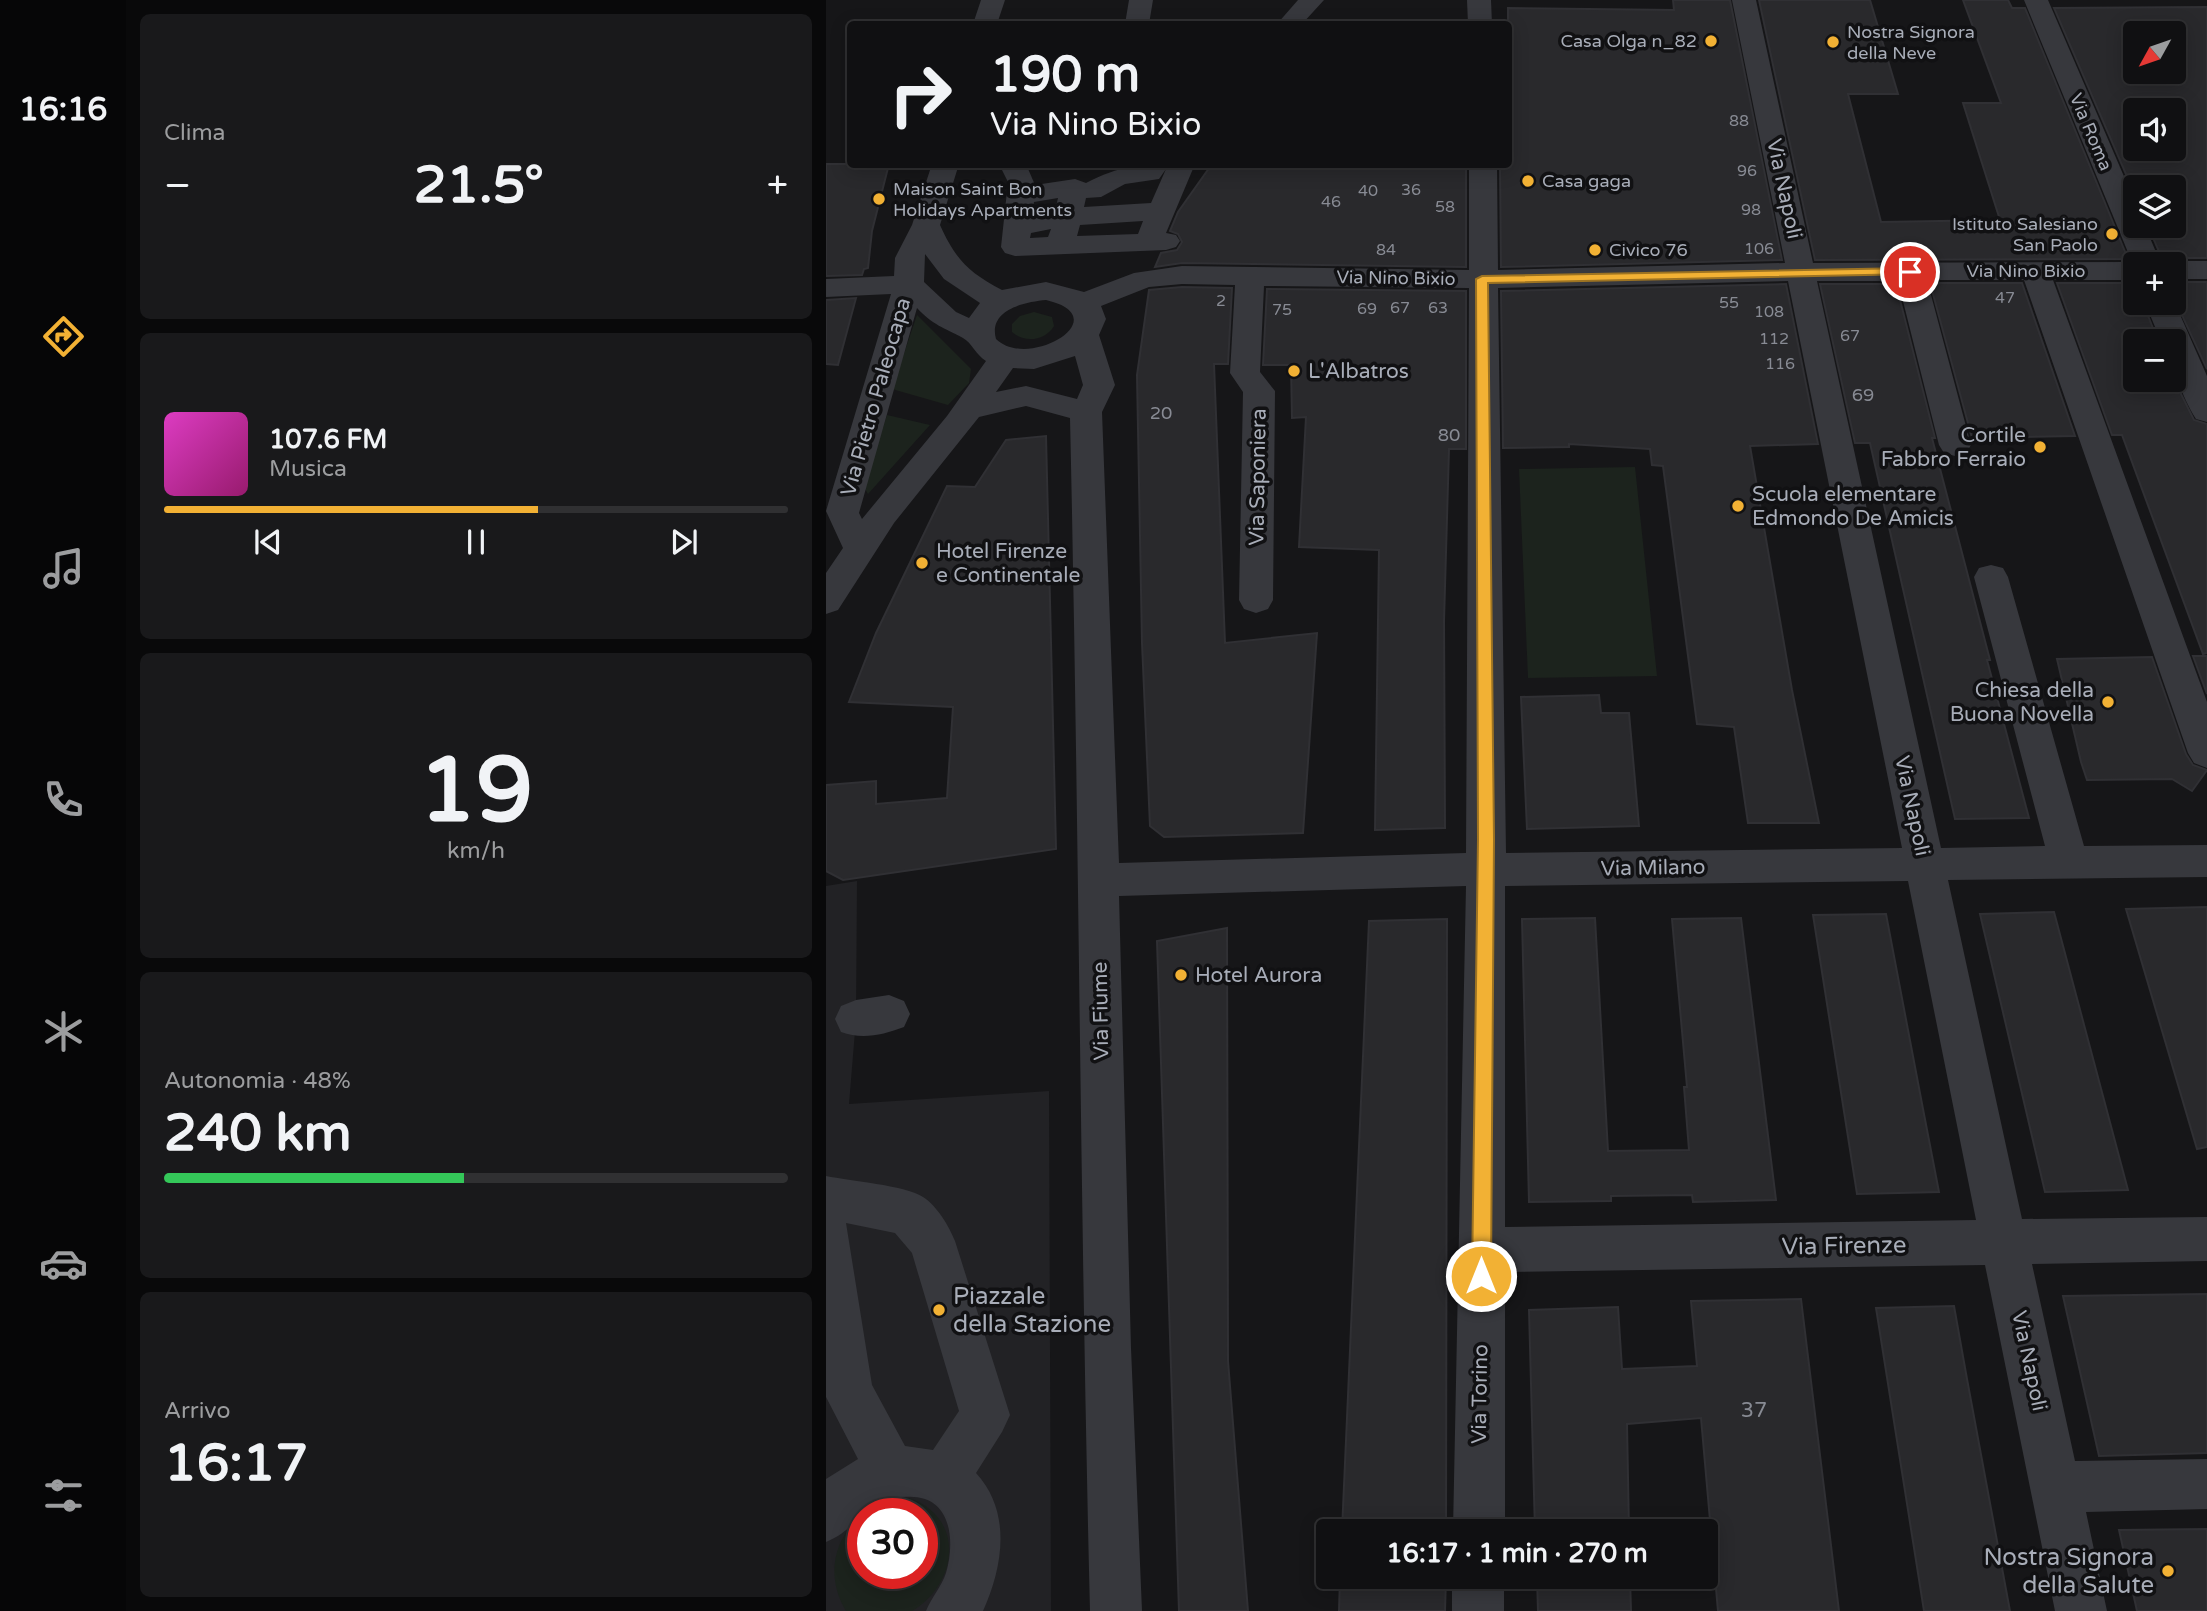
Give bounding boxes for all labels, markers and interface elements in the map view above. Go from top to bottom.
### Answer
place label: Nostra Signora della Neve [1847,21,1975,64]
north arrow [2123,21,2186,84]
map controls [2123,21,2186,392]
place label: Casa Olga n_82 [1560,30,1697,52]
marker: Casa Olga n_82 [1703,33,1719,49]
marker: Nostra Signora della Neve [1825,34,1841,50]
text: 190 m [990,46,1140,105]
icon: right [875,49,966,140]
street label: Via Roma [2065,90,2117,174]
text: 16:16 [19,91,107,129]
button: sound [2123,98,2186,161]
text: Via Nino Bixio [990,106,1201,144]
house number: 88 [1729,111,1749,131]
text: Clima [164,119,225,147]
street label: Via Napoli [1761,137,1807,241]
text: 21.5° [414,154,544,217]
house number: 96 [1737,161,1757,181]
text: − [164,163,191,209]
text: + [767,163,788,209]
place label: Casa gaga [1542,170,1631,192]
marker: Casa gaga [1520,173,1536,189]
button: layers [2123,175,2186,238]
place label: Maison Saint Bon Holidays Apartments [893,178,1072,221]
house number: 36 [1401,180,1421,200]
house number: 40 [1358,181,1378,201]
marker: Maison Saint Bon Holidays Apartments [871,191,887,207]
house number: 46 [1321,192,1341,212]
house number: 58 [1435,197,1455,217]
house number: 98 [1741,200,1761,220]
place label: Istituto Salesiano San Paolo [1952,213,2098,256]
marker: Istituto Salesiano San Paolo [2104,226,2120,242]
place label: Civico 76 [1609,239,1688,261]
house number: 106 [1744,239,1774,259]
house number: 84 [1376,240,1396,260]
marker: Civico 76 [1587,242,1603,258]
pin [1880,242,1940,302]
button: + [2123,252,2186,315]
icon: arrive [1891,253,1929,291]
street label: Via Nino Bixio [1967,260,2086,282]
street label: Via Nino Bixio [1336,266,1456,290]
house number: 47 [1995,288,2015,308]
house number: 2 [1216,291,1226,311]
house number: 55 [1719,293,1739,313]
street label: Via Pietro Paleocapa [836,295,916,499]
house number: 67 [1390,298,1410,318]
house number: 63 [1428,298,1448,318]
house number: 69 [1357,299,1377,319]
house number: 75 [1272,300,1292,320]
house number: 108 [1754,302,1784,322]
icon: directions [39,312,88,361]
house number: 67 [1840,326,1860,346]
house number: 112 [1759,329,1789,349]
button: − [2123,329,2186,392]
house number: 116 [1765,354,1795,374]
place label: L'Albatros [1308,359,1409,384]
marker: L'Albatros [1286,363,1302,379]
house number: 69 [1852,384,1874,406]
house number: 20 [1150,402,1172,424]
street label: Via Saponiera [1244,408,1272,546]
place label: Cortile Fabbro Ferraio [1881,423,2026,472]
text: 107.6 FM [269,424,387,455]
house number: 80 [1438,424,1460,446]
marker: Cortile Fabbro Ferraio [2032,439,2048,455]
text: Musica [269,455,347,483]
place label: Scuola elementare Edmondo De Amicis [1752,482,1954,531]
marker: Scuola elementare Edmondo De Amicis [1730,498,1746,514]
icon: previous [249,523,287,561]
icon: pause [457,523,495,561]
icon: next [665,523,703,561]
place label: Hotel Firenze e Continentale [936,539,1080,588]
icon: music [39,544,88,593]
marker: Hotel Firenze e Continentale [914,555,930,571]
place label: Chiesa della Buona Novella [1950,678,2094,727]
marker: Chiesa della Buona Novella [2100,694,2116,710]
text: 19 [419,736,533,846]
street label: Via Napoli [1889,754,1935,858]
icon: phone [39,775,88,824]
text: km/h [447,837,505,865]
street label: Via Milano [1600,855,1706,881]
street label: Via Fiume [1088,961,1114,1060]
place label: Hotel Aurora [1195,963,1322,988]
marker: Hotel Aurora [1173,967,1189,983]
icon: climate [39,1007,88,1056]
text: Autonomia · 48% [164,1067,351,1095]
text: 240 km [164,1102,352,1165]
street label: Via Firenze [1781,1230,1907,1262]
icon: car [39,1239,88,1288]
position arrow [1444,1239,1518,1313]
place label: Piazzale della Stazione [953,1282,1111,1339]
marker: Piazzale della Stazione [931,1302,947,1318]
street label: Via Napoli [2006,1309,2052,1413]
street label: Via Torino [1467,1344,1493,1444]
text: Arrivo [164,1397,230,1425]
house number: 37 [1741,1398,1767,1423]
text: 16:17 [164,1432,308,1495]
icon: filters [39,1471,88,1520]
speed limit sign: 30 [847,1498,938,1589]
text: 16:17 · 1 min · 270 m [1386,1538,1648,1569]
place label: Nostra Signora della Salute [1983,1543,2154,1600]
marker: Nostra Signora della Salute [2160,1563,2176,1579]

